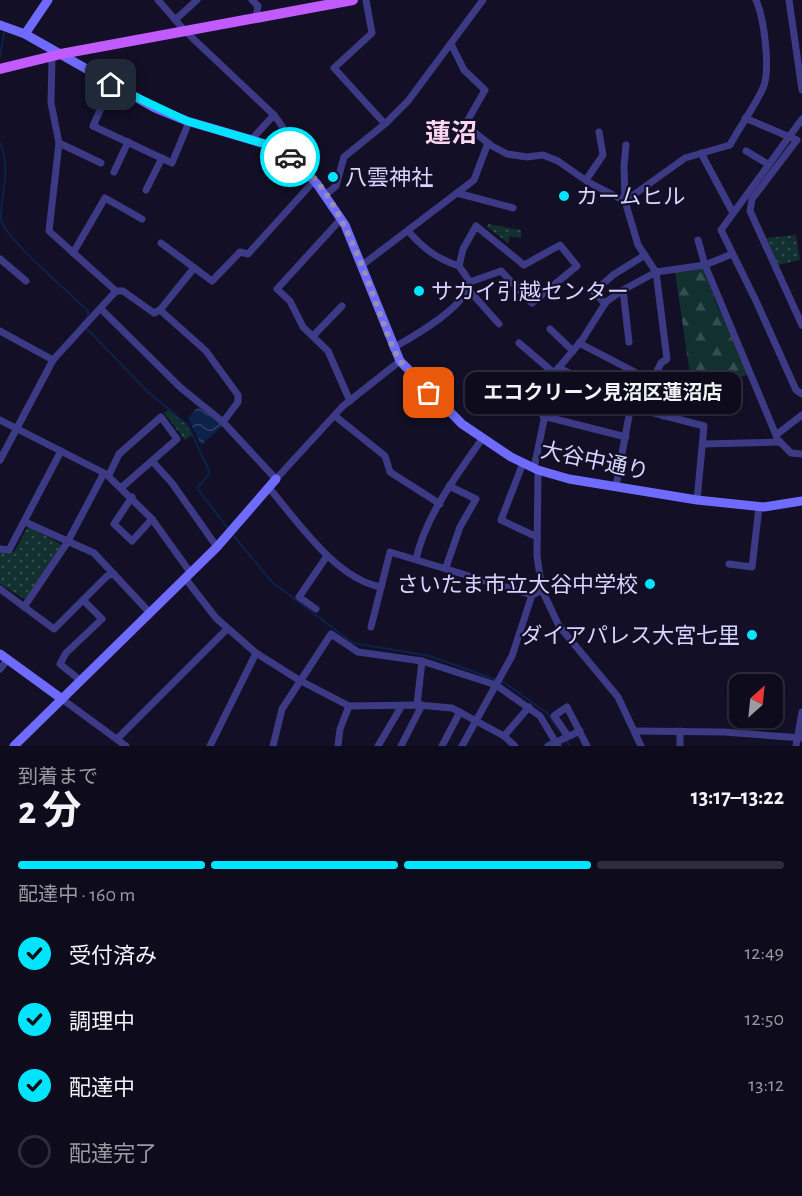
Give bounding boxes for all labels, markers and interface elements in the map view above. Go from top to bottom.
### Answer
pin [85,59,136,110]
icon: home [94,68,127,101]
district label: 蓮沼 [425,120,477,147]
courier [260,127,320,187]
icon: car [274,141,307,174]
place label: 八雲神社 [345,166,433,189]
marker: 八雲神社 [326,170,340,184]
place label: カームヒル [576,186,685,208]
marker: カームヒル [557,189,571,203]
place label: サカイ引越センター [431,280,629,303]
marker: サカイ引越センター [412,284,426,298]
pin [403,367,454,418]
callout: エコクリーン見沼区蓮沼店 [465,372,741,414]
icon: bag [412,376,445,409]
text: エコクリーン見沼区蓮沼店 [484,383,723,403]
street label: 大谷中通り [539,438,651,483]
place label: さいたま市立大谷中学校 [397,573,638,596]
marker: さいたま市立大谷中学校 [643,577,657,591]
place label: ダイアパレス大宮七里 [520,624,740,647]
marker: ダイアパレス大宮七里 [745,628,759,642]
north arrow [729,674,783,728]
map controls [729,674,783,728]
text: 到着まで [18,767,98,787]
text: 13:17–13:22 [691,786,784,808]
text: 2 分 [18,792,81,831]
text: 配達中 · 160 m [18,885,135,905]
icon: check [18,937,51,970]
text: 12:49 [744,943,784,963]
text: 受付済み [69,945,157,967]
icon: check [18,1003,51,1036]
text: 12:50 [745,1009,784,1029]
text: 調理中 [69,1011,135,1033]
icon: check [18,1069,51,1102]
text: 13:12 [748,1075,784,1095]
text: 配達中 [69,1077,135,1099]
text: 配達完了 [69,1143,157,1165]

